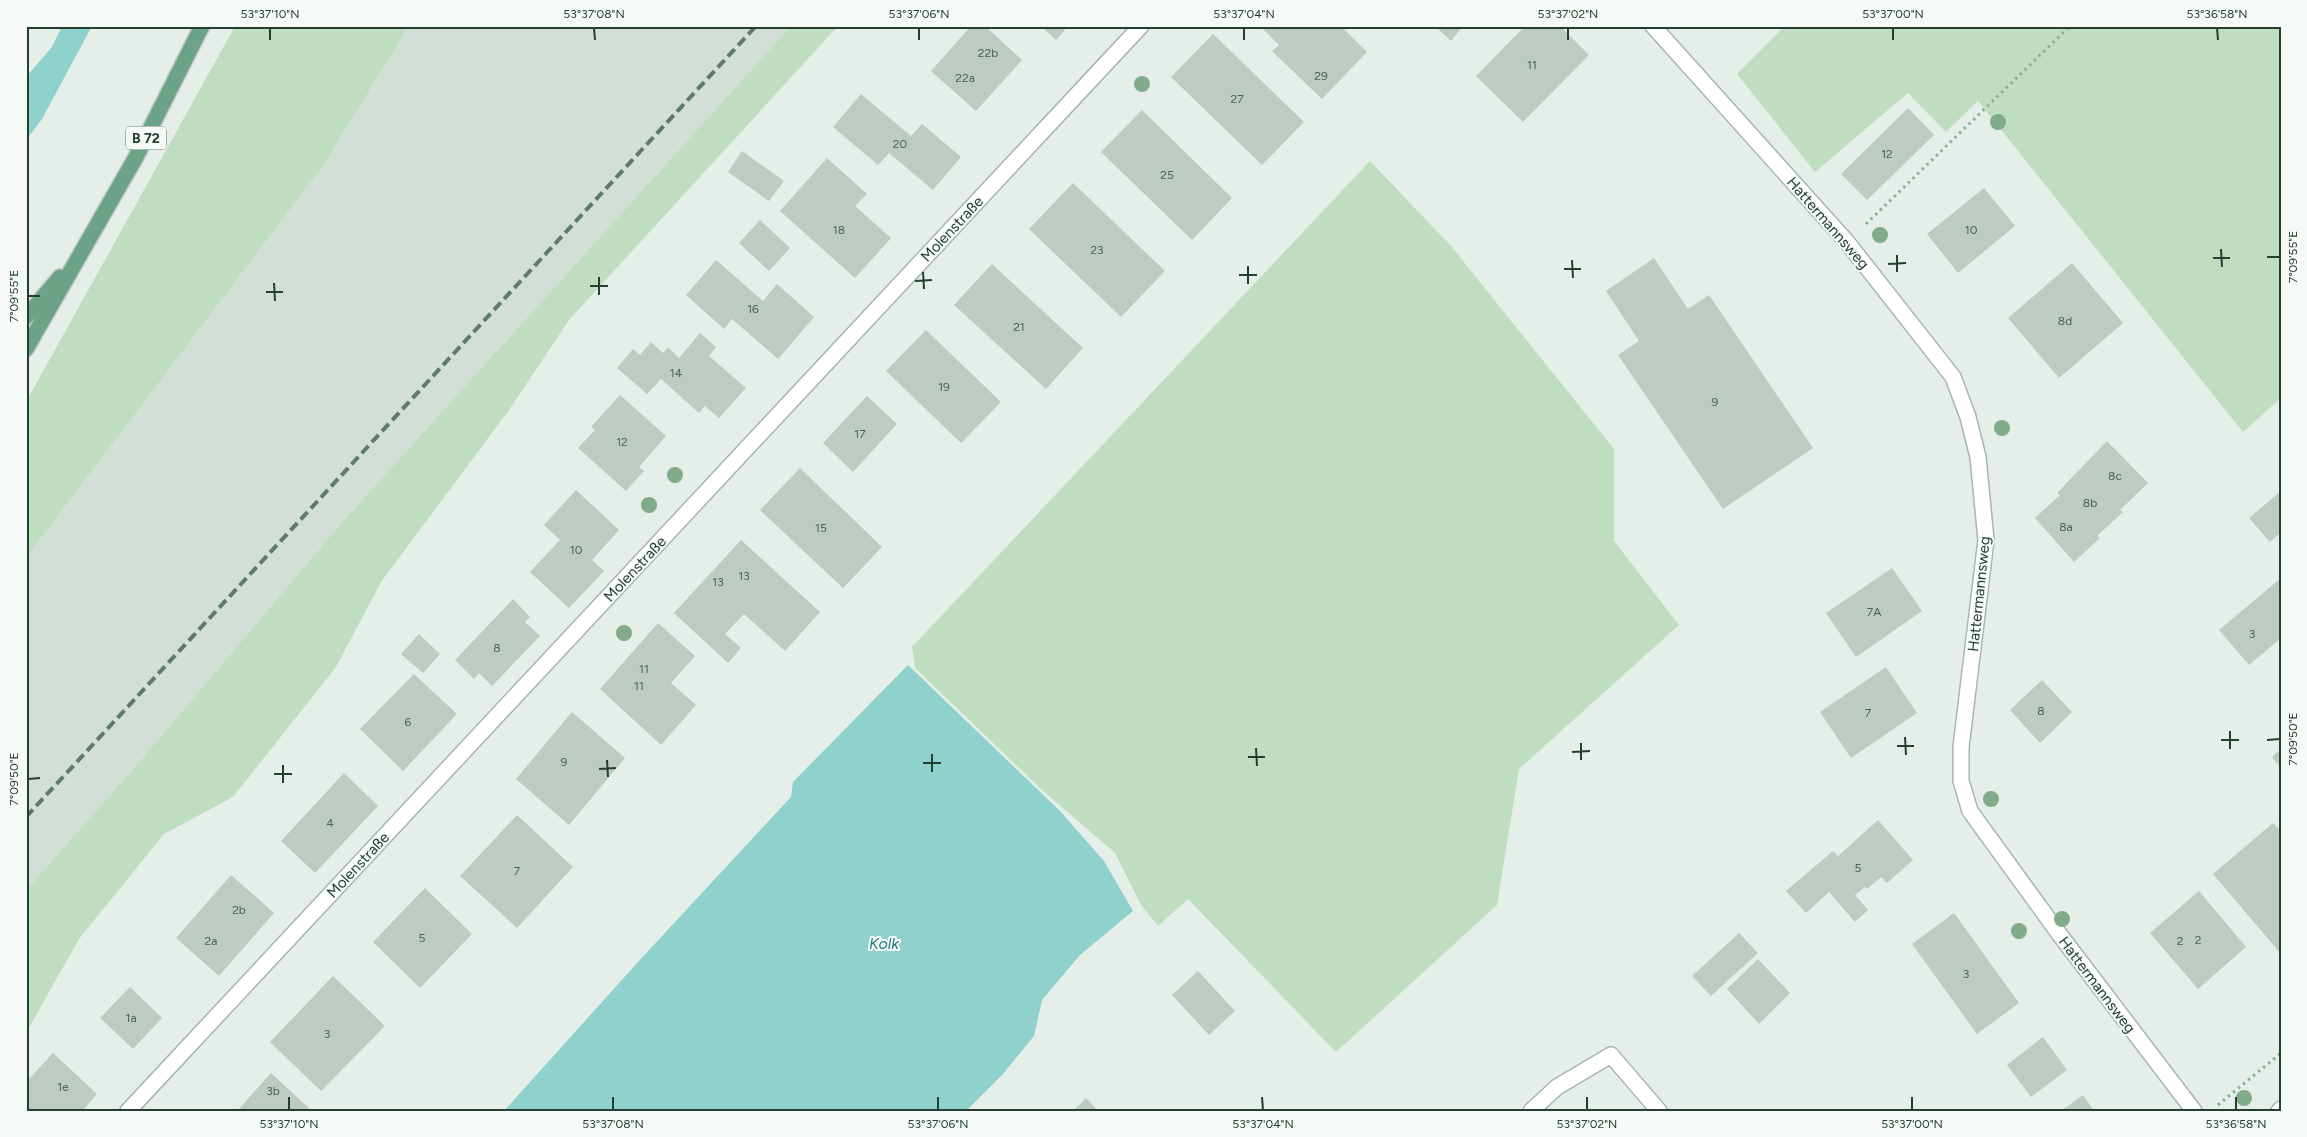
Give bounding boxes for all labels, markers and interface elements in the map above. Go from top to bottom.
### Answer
text: 53°37'10"N [240,7,300,21]
text: 53°37'08"N [563,7,625,21]
text: 53°37'06"N [889,7,949,21]
text: 53°37'04"N [1213,7,1275,21]
text: 53°37'02"N [1538,7,1598,21]
text: 53°37'00"N [1862,7,1924,21]
text: 53°36'58"N [2187,7,2247,21]
house number: 22b [978,46,998,60]
house number: 11 [1527,58,1537,72]
house number: 29 [1314,69,1328,83]
house number: 22a [955,71,975,85]
house number: 27 [1230,92,1244,106]
road number: B 72 [126,126,166,150]
house number: 20 [893,137,908,151]
house number: 12 [1881,147,1893,161]
house number: 25 [1160,168,1174,182]
street label: Hattermannsweg [1783,173,1873,273]
street label: Molenstraße [917,192,987,266]
house number: 18 [833,223,845,237]
house number: 10 [1965,223,1978,237]
text: 7°09'55"E [2286,231,2300,283]
house number: 23 [1090,243,1104,257]
text: 7°09'55"E [7,270,21,322]
house number: 16 [747,302,759,316]
house number: 8d [2058,314,2072,328]
house number: 21 [1013,320,1025,334]
house number: 14 [670,366,683,380]
house number: 19 [938,380,950,394]
house number: 9 [1712,395,1719,409]
house number: 17 [854,427,866,441]
house number: 12 [616,435,628,449]
house number: 8c [2108,469,2122,483]
house number: 8b [2083,496,2097,510]
house number: 8a [2059,520,2073,534]
house number: 15 [815,521,827,535]
street label: Molenstraße [600,532,670,606]
street label: Hattermannsweg [1964,535,1994,653]
house number: 10 [570,543,583,557]
house number: 13 [738,569,750,583]
house number: 13 [712,575,724,589]
house number: 7A [1867,605,1881,619]
house number: 3 [2249,627,2255,641]
house number: 8 [493,641,501,655]
house number: 11 [639,662,649,676]
house number: 11 [634,679,644,693]
house number: 8 [2037,704,2045,718]
house number: 7 [1865,706,1872,720]
text: 7°09'50"E [2286,712,2300,766]
house number: 6 [405,715,412,729]
text: 7°09'50"E [7,752,21,806]
house number: 9 [561,755,568,769]
house number: 4 [326,816,334,830]
street label: Molenstraße [323,828,393,902]
house number: 5 [1855,861,1862,875]
house number: 7 [514,864,521,878]
house number: 2b [232,903,246,917]
house number: 5 [419,931,426,945]
street label: Hattermannsweg [2055,933,2139,1037]
house number: 2 [2195,933,2201,947]
house number: 2a [205,934,217,948]
water label: Kolk [869,934,900,953]
house number: 2 [2177,934,2183,948]
house number: 3 [1963,967,1969,981]
house number: 1a [125,1011,137,1025]
house number: 3 [324,1027,330,1041]
house number: 1e [57,1080,69,1094]
house number: 3b [266,1084,280,1098]
text: 53°37'10"N [259,1117,319,1131]
text: 53°37'08"N [582,1117,644,1131]
text: 53°37'06"N [908,1117,968,1131]
text: 53°37'04"N [1232,1117,1294,1131]
text: 53°37'02"N [1557,1117,1617,1131]
text: 53°37'00"N [1881,1117,1943,1131]
text: 53°36'58"N [2206,1117,2266,1131]

